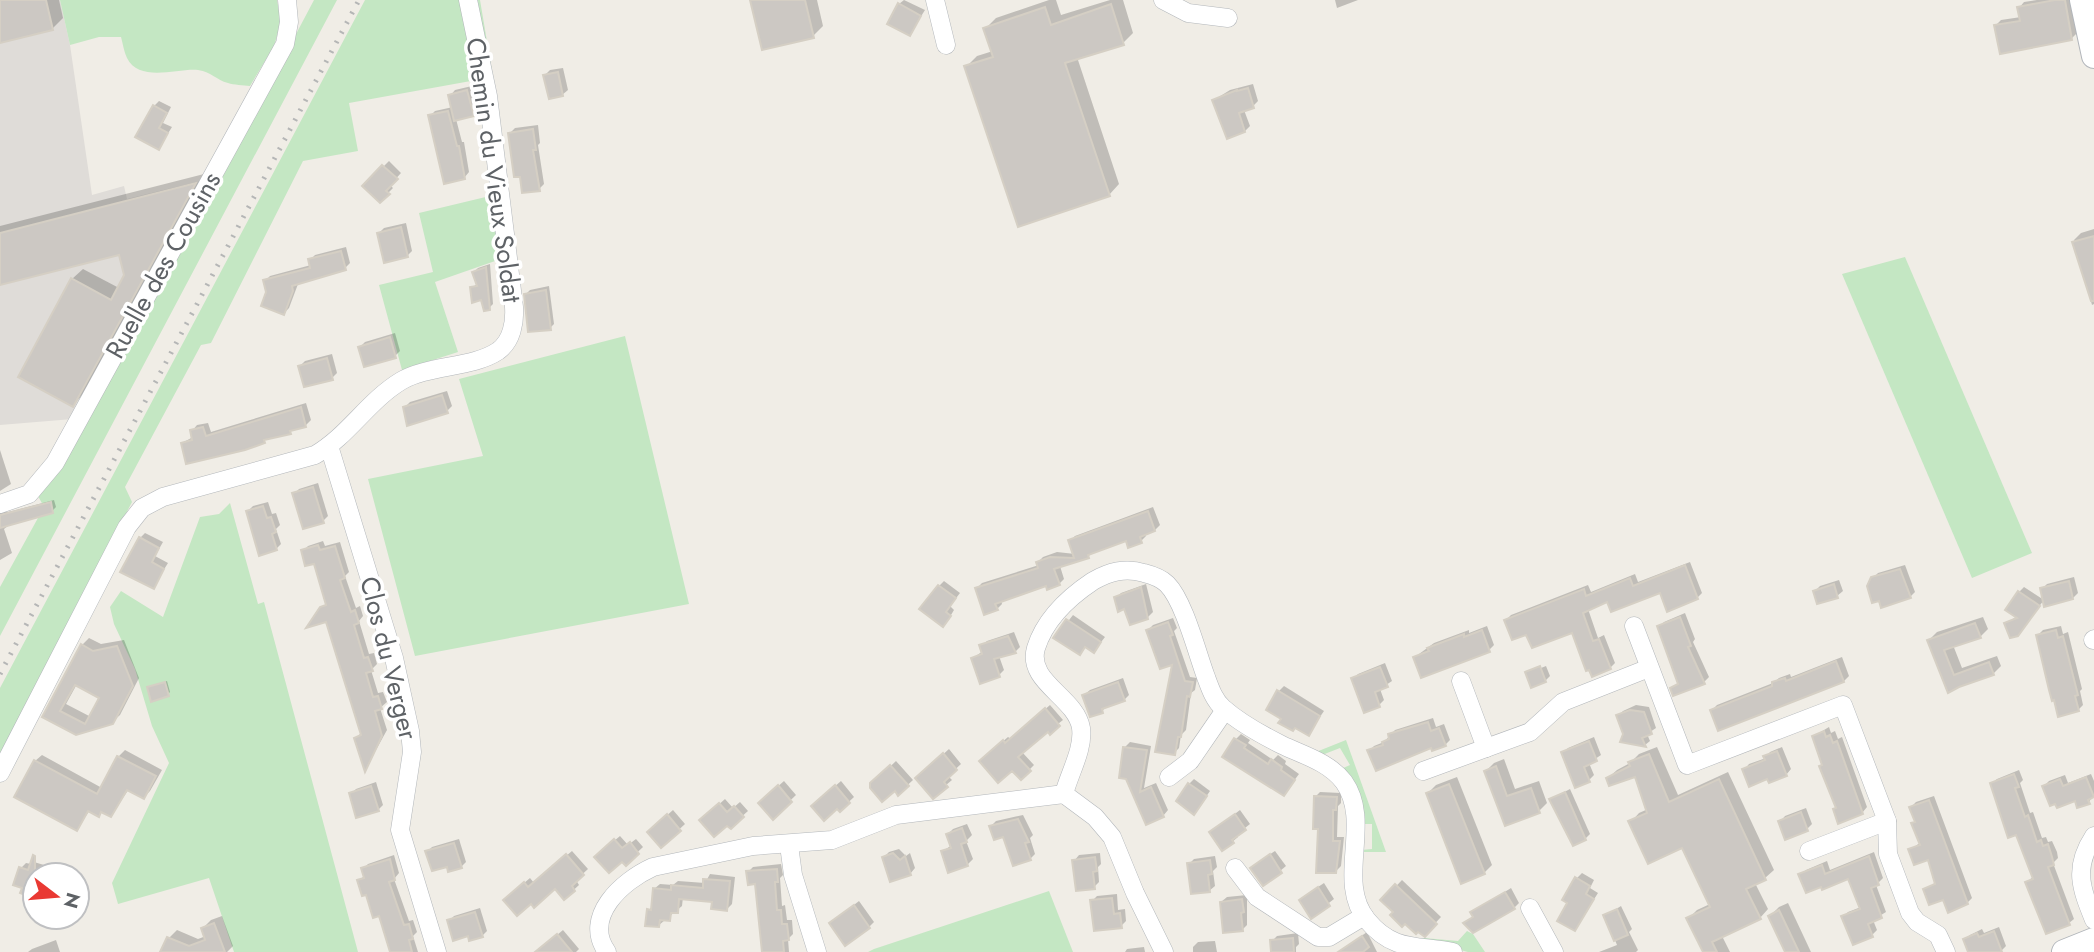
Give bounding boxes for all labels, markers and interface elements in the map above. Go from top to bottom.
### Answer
street label: Chemin du Vieux Soldat [457,35,532,306]
street label: Ruelle des Cousins [96,165,230,365]
street label: Clos du Verger [350,573,428,744]
north arrow [21,861,91,931]
text: N [57,890,87,912]

